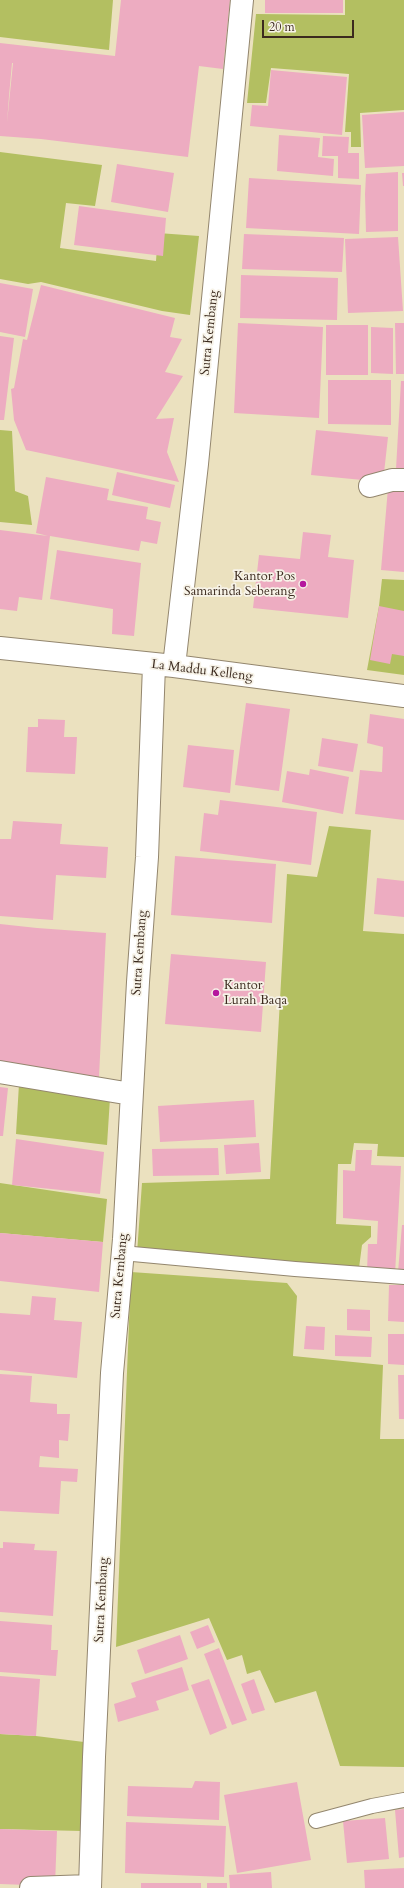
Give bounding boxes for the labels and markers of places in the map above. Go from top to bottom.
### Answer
place label: Kantor Pos Samarinda Seberang [184,569,295,600]
marker: Kantor Pos Samarinda Seberang [298,579,308,589]
place label: Kantor Lurah Baqa [224,978,287,1009]
marker: Kantor Lurah Baqa [211,988,221,998]

